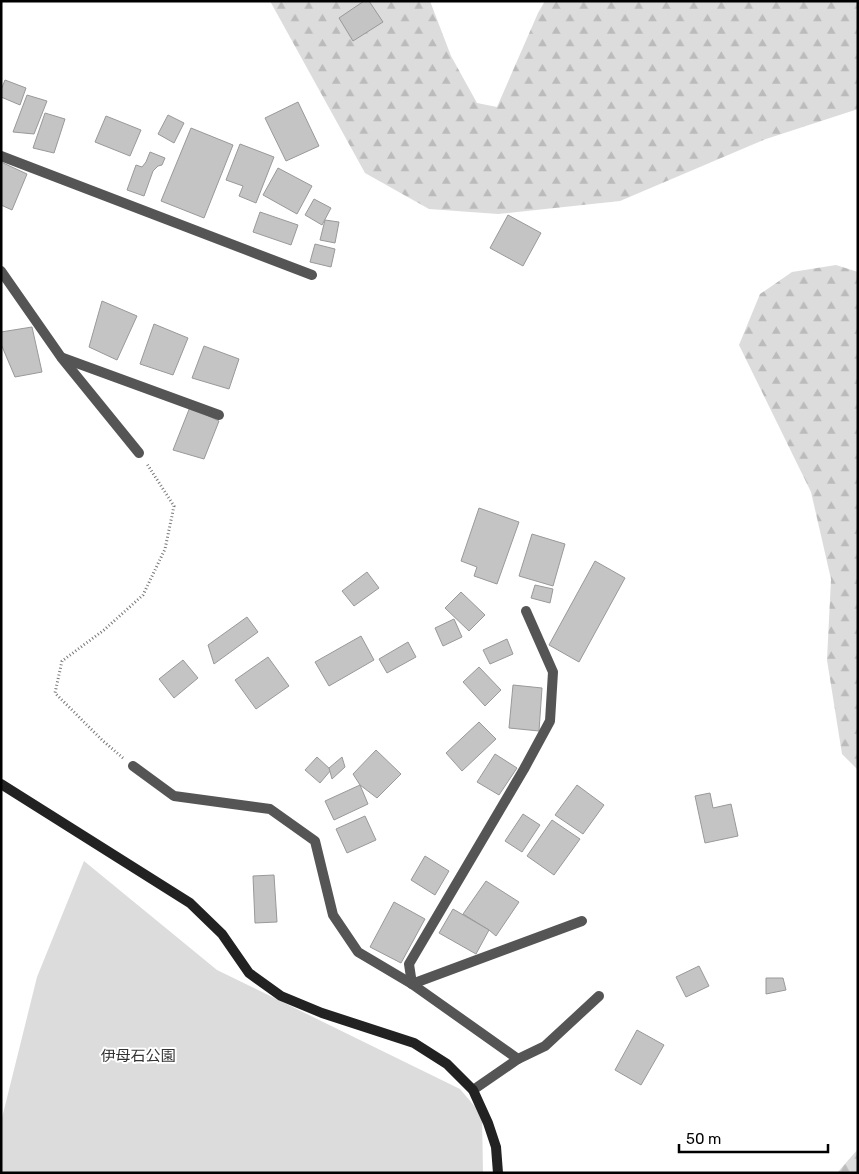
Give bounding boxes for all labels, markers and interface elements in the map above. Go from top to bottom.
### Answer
park label: 伊母石公園 [100,1047,176,1065]
scale bar [679,1122,828,1154]
text: 50 m [686,1130,721,1148]

